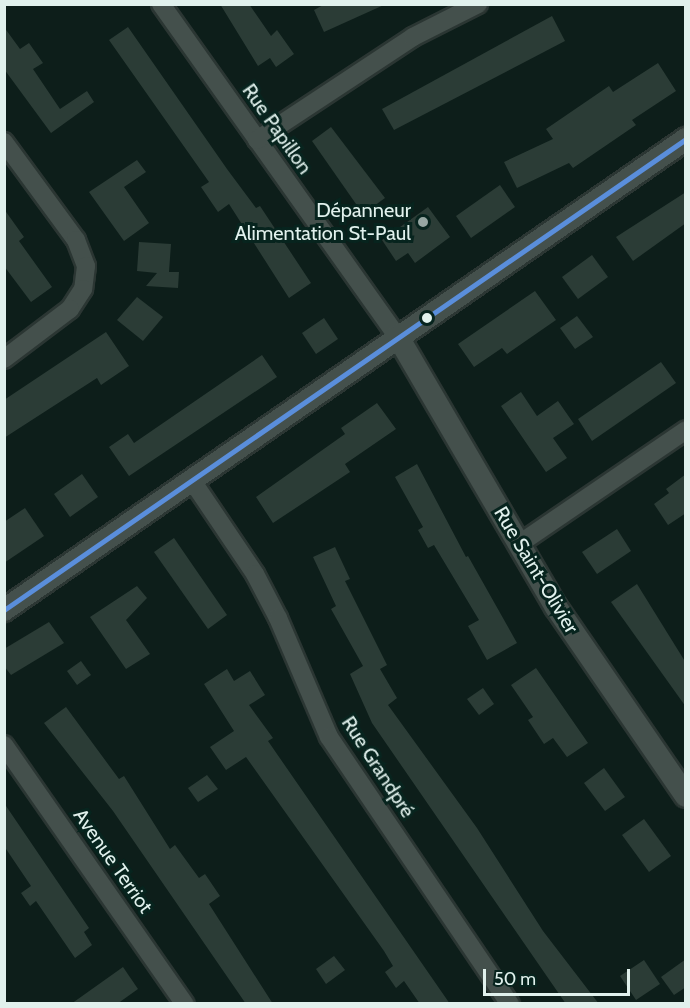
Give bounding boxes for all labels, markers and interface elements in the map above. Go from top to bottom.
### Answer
street label: Rue Papillon [237,79,317,179]
place label: Dépanneur Alimentation St-Paul [235,198,411,245]
marker: Dépanneur Alimentation St-Paul [416,215,430,229]
unlabelled marker [421,312,433,324]
street label: Rue Saint-Olivier [489,502,583,638]
street label: Rue Grandpré [336,712,420,822]
street label: Avenue Terriot [68,804,158,918]
scale bar [486,957,633,995]
text: 50 m [494,968,536,990]

